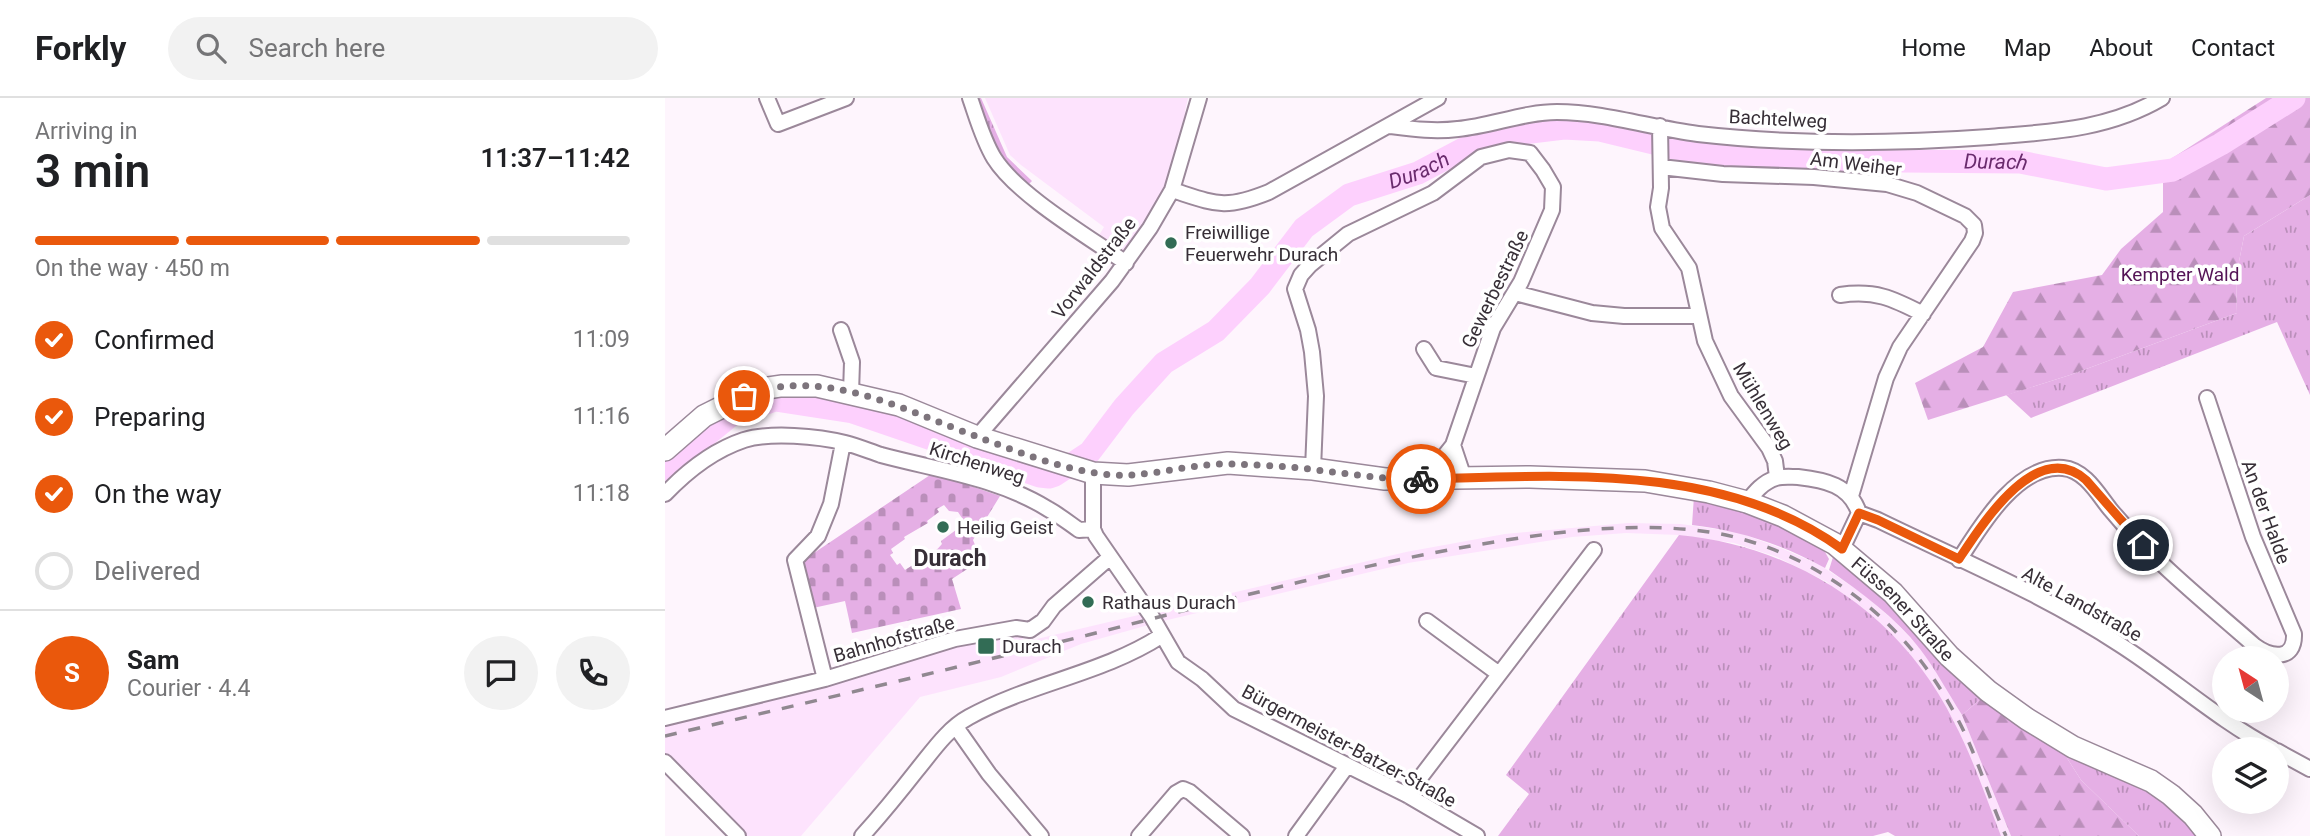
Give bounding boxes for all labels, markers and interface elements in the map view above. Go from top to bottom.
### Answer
search box [168,17,658,80]
text: Forkly [35,29,126,68]
icon: search [192,29,230,67]
text: Search here [248,33,385,63]
text: Home [1901,34,1966,62]
text: Map [2004,34,2051,62]
text: About [2089,34,2153,62]
text: Contact [2191,34,2275,62]
street label: Bachtelweg [1728,105,1828,133]
text: Arriving in [35,118,138,145]
text: 11:37–11:42 [480,143,630,173]
text: 3 min [35,144,150,198]
water label: Durach [1385,147,1453,194]
street label: Am Weiher [1809,147,1904,181]
water label: Durach [1964,150,2030,175]
street label: Vorwaldstraße [1047,213,1141,323]
place label: Freiwillige Feuerwehr Durach [1185,221,1338,266]
street label: Gewerbestraße [1457,226,1533,352]
marker: Freiwillige Feuerwehr Durach [1163,235,1179,251]
text: On the way · 450 m [35,255,230,282]
park label: Kempter Wald [2121,263,2239,286]
icon: check [35,321,73,359]
text: Confirmed [94,325,215,355]
text: 11:09 [573,326,630,353]
street label: Mühlenweg [1728,358,1798,454]
pin [714,366,774,426]
icon: bag [725,377,763,415]
icon: check [35,398,73,436]
text: Preparing [94,402,206,432]
text: 11:16 [573,403,630,430]
street label: Kirchenweg [926,437,1028,489]
courier [1386,444,1456,514]
street label: An der Halde [2237,457,2295,567]
icon: bike [1402,460,1440,498]
icon: check [35,475,73,513]
text: On the way [94,479,222,509]
text: 11:18 [573,480,630,507]
pin [2113,515,2173,575]
place label: Heilig Geist [957,516,1054,539]
marker: Heilig Geist [935,519,951,535]
icon: home [2124,526,2162,564]
district label: Durach [913,545,987,572]
street label: Füssener Straße [1847,552,1960,666]
text: Delivered [94,556,201,586]
street label: Alte Landstraße [2018,562,2146,646]
place label: Rathaus Durach [1102,591,1236,614]
marker: Rathaus Durach [1080,594,1096,610]
street label: Bahnhofstraße [831,611,957,667]
place label: Durach [1002,635,1062,658]
button: chat [464,636,538,710]
button: phone [556,636,630,710]
marker: Durach [976,636,996,656]
text: Sam [127,645,179,675]
north arrow [2212,646,2289,723]
map controls [2212,646,2289,814]
text: S [64,658,80,688]
text: Courier · 4.4 [127,675,250,702]
street label: Bürgermeister-Batzer-Straße [1238,680,1460,812]
button: layers [2212,737,2289,814]

